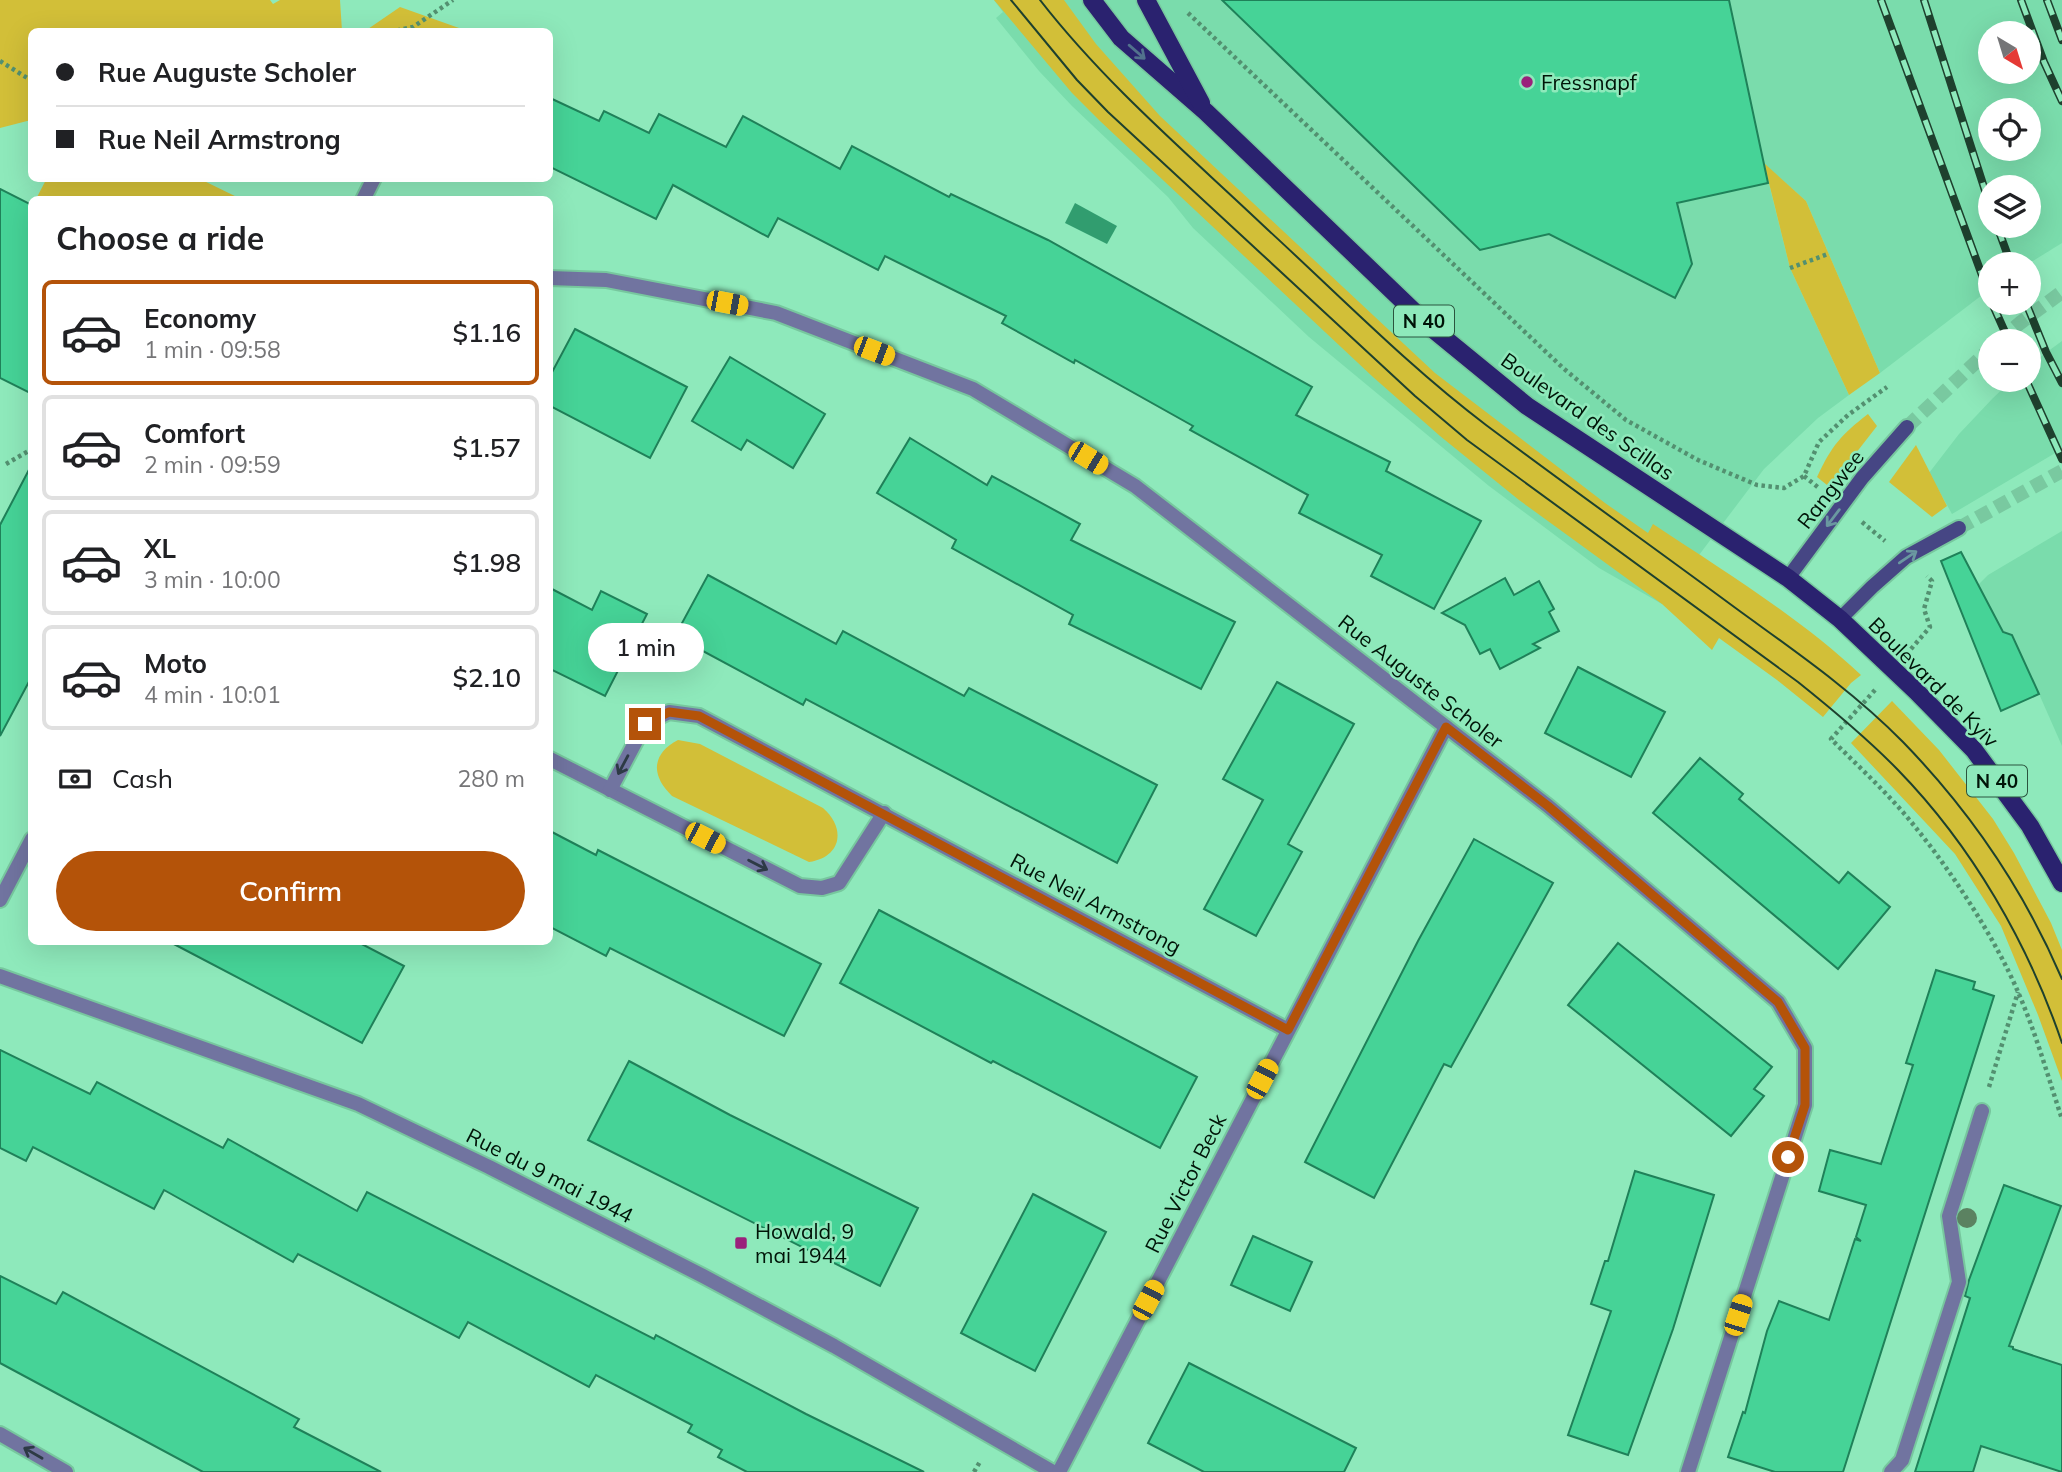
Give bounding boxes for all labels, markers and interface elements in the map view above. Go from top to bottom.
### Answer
north arrow [1978,21,2040,84]
map controls [1978,21,2041,392]
one-way arrow [1127,43,1145,59]
text: Rue Auguste Scholer [98,56,356,89]
place label: Fressnapf [1541,69,1638,95]
marker: Fressnapf [1519,74,1535,90]
button: locate [1978,98,2041,161]
text: Rue Neil Armstrong [98,123,341,156]
button: layers [1978,175,2041,238]
text: Choose a ride [56,218,264,258]
button: + [1978,252,2041,315]
car [705,289,750,317]
icon: car [60,301,123,364]
text: Economy [144,302,256,335]
road number: N 40 [1394,306,1454,336]
text: $1.16 [452,316,521,349]
button: − [1978,329,2041,392]
car [851,334,898,368]
text: 1 min · 09:58 [144,335,281,364]
street label: Boulevard des Scillas [1496,347,1680,485]
icon: car [60,416,123,479]
text: Comfort [144,417,245,450]
text: $1.57 [452,431,521,464]
car [1065,438,1112,478]
street label: Rangwee [1791,444,1869,534]
text: 2 min · 09:59 [144,450,281,479]
one-way arrow [1826,508,1841,527]
icon: car [60,531,123,594]
text: XL [144,532,176,565]
text: $1.98 [452,546,521,579]
one-way arrow [1898,550,1918,564]
text: 3 min · 10:00 [144,565,281,594]
street label: Rue Auguste Scholer [1333,609,1509,754]
street label: Boulevard de Kyiv [1864,612,2004,752]
callout: 1 min [587,622,703,672]
text: 1 min [616,633,676,662]
icon: car [60,646,123,709]
text: Moto [144,647,207,680]
text: $2.10 [452,661,521,694]
text: 4 min · 10:01 [144,680,281,709]
route end [629,708,661,740]
one-way arrow [616,754,629,775]
icon: cash [56,760,94,798]
text: Cash [112,762,173,795]
text: 280 m [457,764,525,793]
road number: N 40 [1967,766,2027,796]
car [682,819,729,857]
street label: Rue Neil Armstrong [1006,847,1186,959]
button: Confirm [56,851,525,931]
one-way arrow [747,858,768,872]
car [1243,1056,1282,1102]
street label: Rue Victor Beck [1139,1109,1231,1257]
street label: Rue du 9 mai 1944 [462,1122,638,1228]
route start [1772,1141,1804,1173]
place label: Howald, 9 mai 1944 [755,1218,854,1268]
marker: Howald, 9 mai 1944 [733,1235,749,1251]
car [1129,1277,1168,1323]
car [1722,1292,1755,1338]
one-way arrow [24,1446,44,1460]

